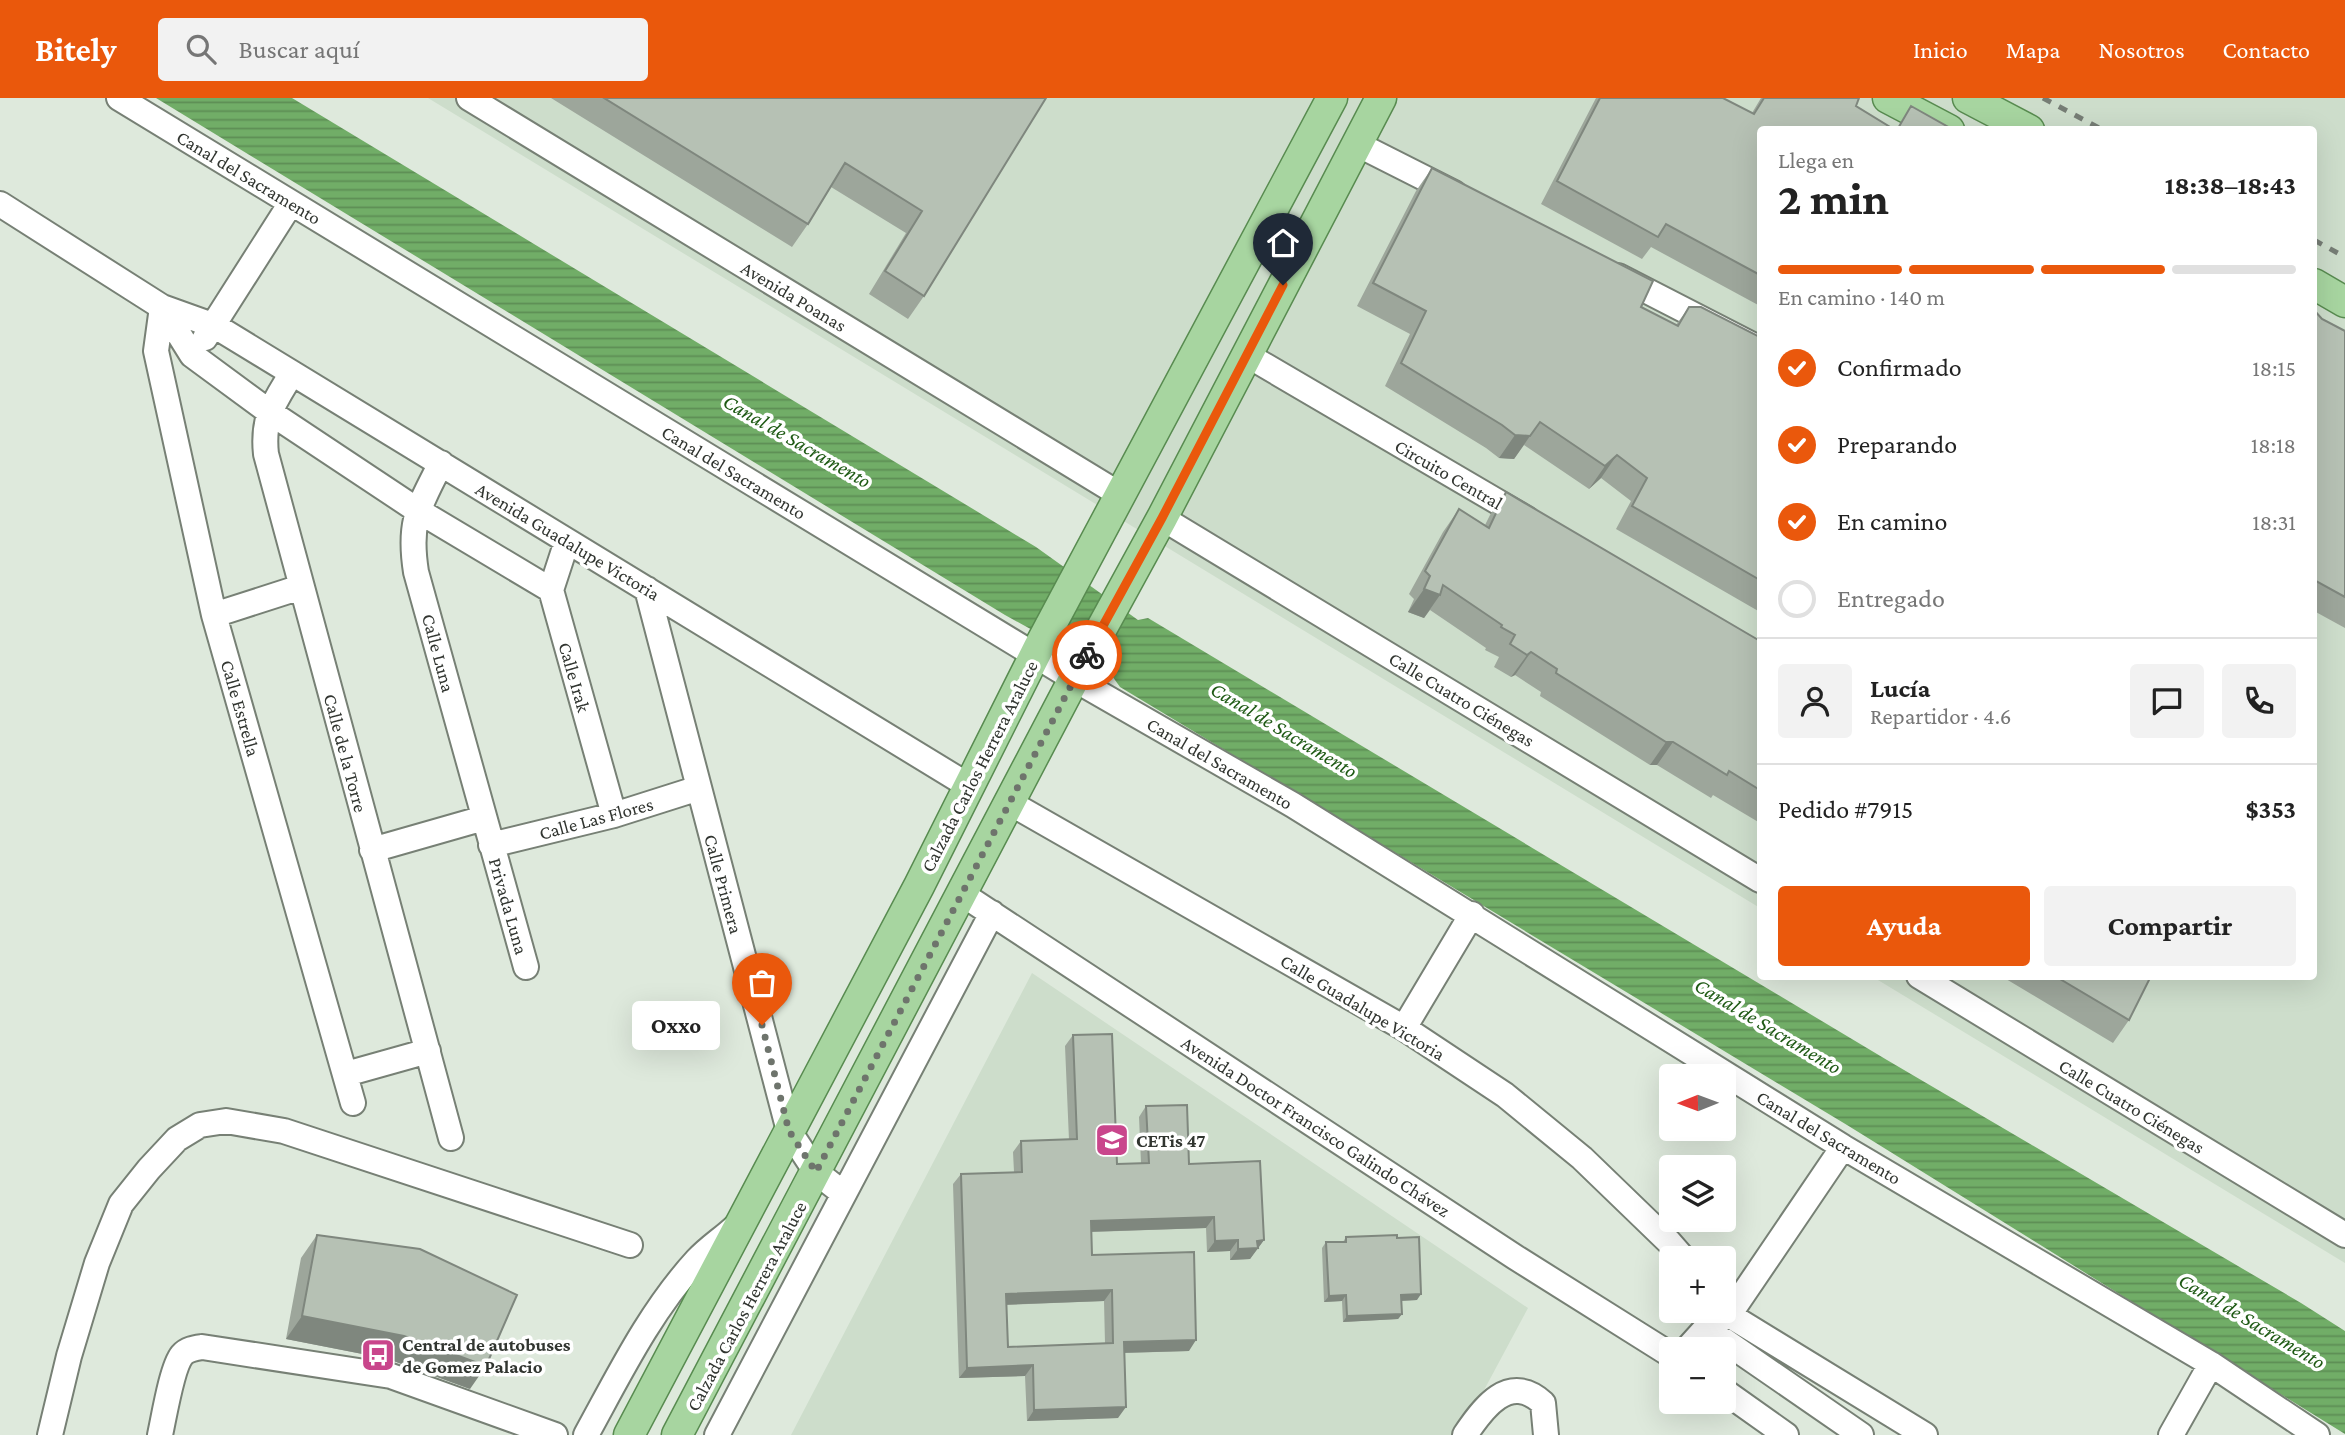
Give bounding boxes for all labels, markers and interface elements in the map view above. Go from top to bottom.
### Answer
search box [158,18,648,81]
icon: search [182,30,220,68]
text: Bitely [35,31,116,68]
text: Buscar aquí [238,35,360,64]
text: Inicio [1913,36,1968,63]
text: Mapa [2006,36,2060,63]
text: Nosotros [2098,36,2185,63]
text: Contacto [2223,36,2310,63]
street label: Canal del Sacramento [173,126,325,229]
text: Llega en [1778,147,1854,173]
text: 18:38–18:43 [2165,171,2296,200]
text: 2 min [1778,173,1889,224]
pin [1253,213,1313,285]
icon: home [1264,224,1302,262]
street label: Avenida Poanas [737,257,850,336]
text: En camino · 140 m [1778,284,1945,310]
icon: check [1778,349,1816,387]
text: Confirmado [1837,353,1962,382]
text: 18:15 [2252,355,2296,381]
water label: Canal de Sacramento [719,389,875,493]
street label: Canal del Sacramento [658,421,810,524]
icon: check [1778,426,1816,464]
text: Preparando [1837,430,1957,459]
text: 18:18 [2251,432,2296,458]
street label: Circuito Central [1391,435,1506,514]
street label: Avenida Guadalupe Victoria [472,478,664,605]
icon: check [1778,503,1816,541]
text: En camino [1837,507,1947,536]
text: 18:31 [2252,509,2296,535]
text: Entregado [1837,584,1945,613]
street label: Calle Luna [418,612,459,695]
courier [1052,620,1122,690]
icon: bike [1068,636,1106,674]
street label: Calle Irak [555,640,595,715]
street label: Calle Cuatro Ciénegas [1385,648,1538,751]
street label: Calle Estrella [217,657,264,759]
street label: Calzada Carlos Herrera Araluce [917,657,1042,875]
button: person [1778,664,1852,738]
button: chat [2130,664,2204,738]
button: phone [2222,664,2296,738]
text: Lucía [1870,674,1930,703]
water label: Canal de Sacramento [1206,677,1362,783]
street label: Calle de la Torre [320,692,371,815]
text: Repartidor · 4.6 [1870,703,2011,729]
street label: Canal del Sacramento [1143,713,1296,814]
street label: Calle Las Flores [537,793,655,844]
text: Pedido #7915 [1778,795,1913,824]
text: $353 [2245,795,2296,824]
street label: Calle Primera [700,832,747,936]
street label: Privada Luna [485,855,532,957]
button: Ayuda [1778,886,2030,966]
button: Compartir [2044,886,2296,966]
street label: Calle Guadalupe Victoria [1277,950,1449,1065]
pin [732,953,792,1025]
icon: bag [743,964,781,1002]
water label: Canal de Sacramento [1690,973,1846,1079]
callout: Oxxo [632,1000,720,1049]
text: Oxxo [651,1012,701,1038]
street label: Avenida Doctor Francisco Galindo Chávez [1178,1032,1454,1221]
street label: Calle Cuatro Ciénegas [2055,1055,2208,1158]
north arrow [1659,1064,1736,1141]
map controls [1659,1064,1736,1414]
street label: Canal del Sacramento [1753,1086,1905,1189]
school or university icon: CETis 47 [1093,1121,1131,1159]
place label: CETis 47 [1136,1130,1206,1151]
button: layers [1659,1155,1736,1232]
street label: Calzada Carlos Herrera Araluce [682,1198,811,1415]
button: + [1659,1246,1736,1323]
water label: Canal de Sacramento [2174,1268,2330,1374]
place label: Central de autobuses de Gomez Palacio [402,1334,571,1377]
bus stop icon: Central de autobuses de Gomez Palacio [359,1336,397,1374]
button: − [1659,1337,1736,1414]

